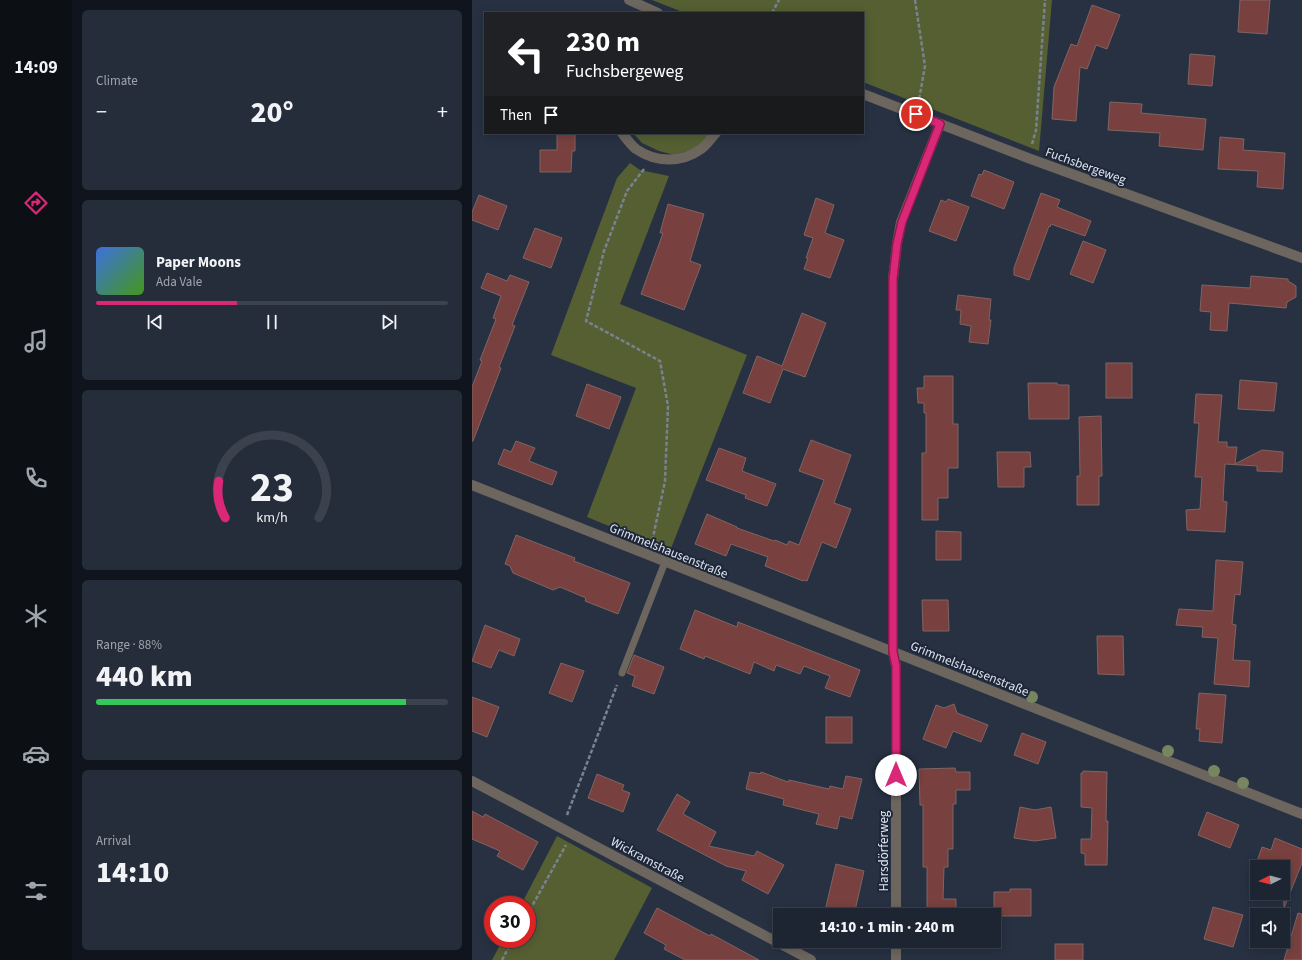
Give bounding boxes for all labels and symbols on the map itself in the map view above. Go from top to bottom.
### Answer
pin [899,97,933,131]
street label: Fuchsbergeweg [1043,143,1129,189]
street label: Grimmelshausenstraße [607,519,731,583]
street label: Grimmelshausenstraße [908,637,1032,701]
position arrow [875,754,917,796]
street label: Harsdörferweg [875,810,893,891]
street label: Wickramstraße [607,833,688,887]
north arrow [1250,860,1290,900]
speed limit sign: 30 [484,896,536,948]

